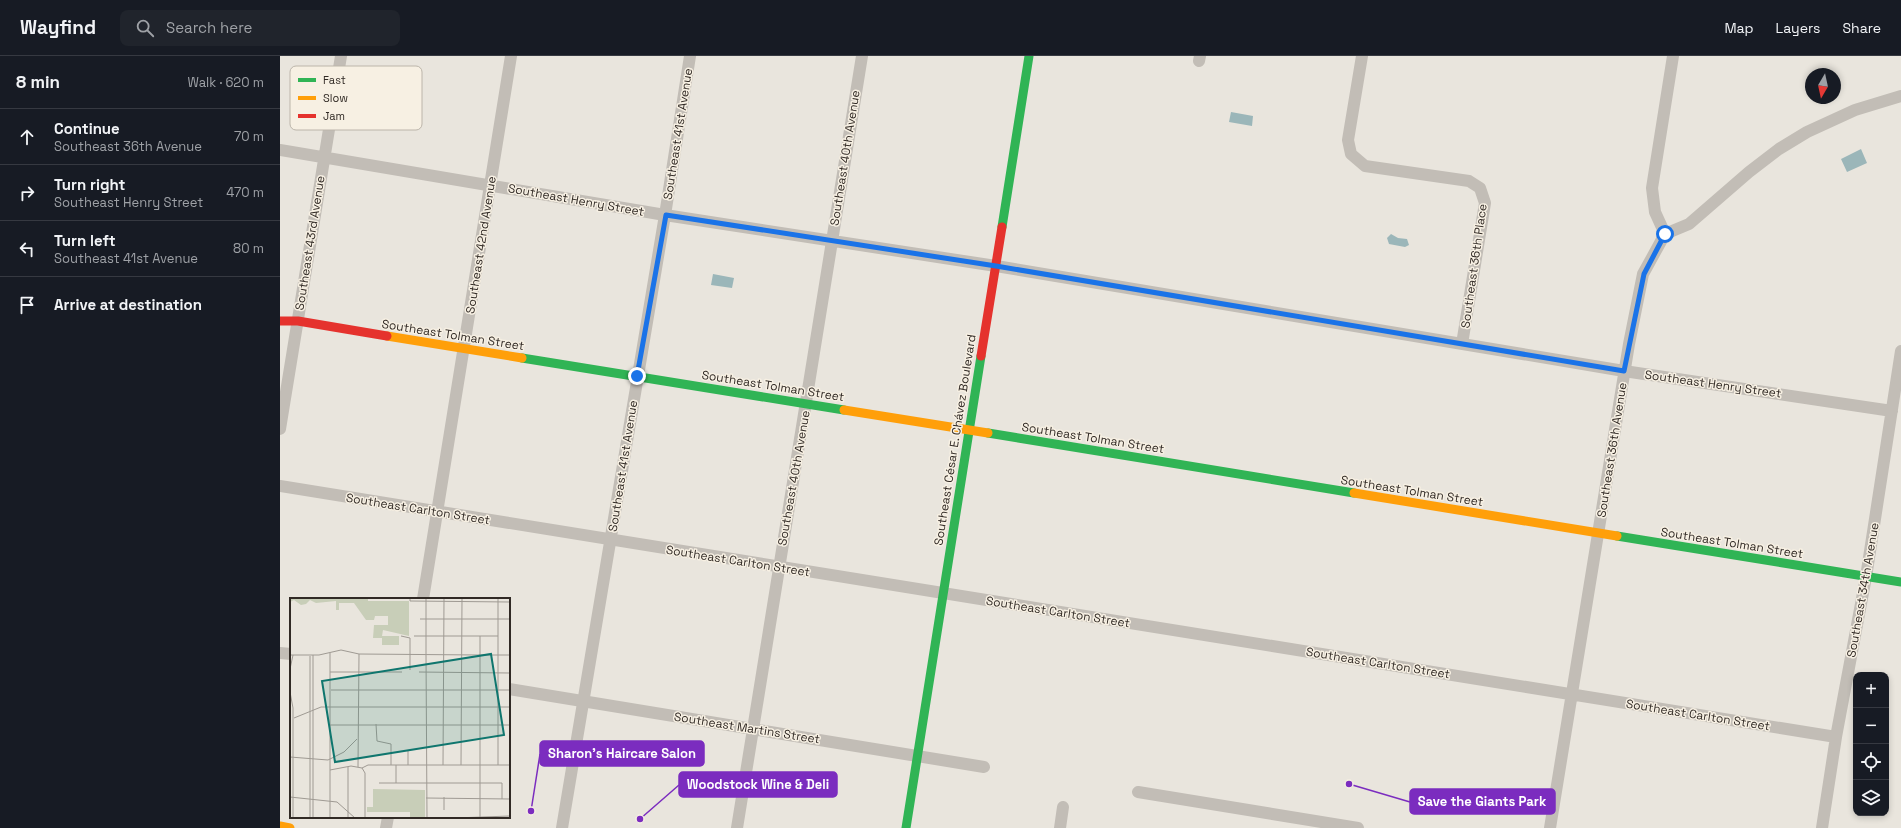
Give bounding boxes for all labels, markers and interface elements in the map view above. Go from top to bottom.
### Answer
search box [120,10,400,46]
text: Wayfind [20,15,96,40]
icon: search [134,17,156,39]
text: Search here [166,18,252,37]
text: Map [1724,19,1754,37]
text: Layers [1776,19,1820,37]
text: Share [1842,19,1881,37]
legend [290,66,422,130]
street label: Southeast 41st Avenue [660,67,696,201]
north arrow [1805,68,1841,104]
text: 8 min [16,71,60,93]
text: Fast [323,73,346,87]
text: Walk · 620 m [187,74,264,91]
street label: Southeast 40th Avenue [826,89,864,227]
text: Slow [323,91,348,105]
text: Jam [323,109,345,123]
text: Continue [54,119,120,138]
icon: ahead [16,126,38,148]
text: 70 m [234,128,264,145]
text: Southeast 36th Avenue [54,138,202,155]
text: Turn right [54,175,125,194]
street label: Southeast 43rd Avenue [291,175,329,311]
street label: Southeast 42nd Avenue [462,175,500,315]
street label: Southeast Henry Street [507,180,645,220]
icon: right [16,182,38,204]
text: 470 m [226,184,264,201]
text: Southeast Henry Street [54,194,203,211]
street label: Southeast 36th Place [1457,203,1491,329]
route start [1656,225,1674,243]
text: Turn left [54,231,116,250]
icon: left [16,238,38,260]
text: 80 m [233,240,264,257]
text: Southeast 41st Avenue [54,250,198,267]
icon: arrive [16,294,38,316]
text: Arrive at destination [54,295,202,314]
street label: Southeast Tolman Street [381,316,525,354]
street label: Southeast César E. Chávez Boulevard [930,333,980,547]
street label: Southeast Henry Street [1644,366,1782,402]
route end [628,367,646,385]
street label: Southeast Tolman Street [701,367,845,405]
street label: Southeast 36th Avenue [1593,381,1631,519]
street label: Southeast 41st Avenue [605,399,641,533]
street label: Southeast 40th Avenue [774,409,814,547]
street label: Southeast Tolman Street [1021,419,1165,457]
street label: Southeast Tolman Street [1340,472,1484,510]
street label: Southeast Carlton Street [345,490,491,528]
street label: Southeast 34th Avenue [1843,521,1883,659]
street label: Southeast Tolman Street [1660,524,1804,562]
street label: Southeast Carlton Street [665,542,811,580]
street label: Southeast Carlton Street [985,593,1131,631]
inset map [290,598,510,818]
street label: Southeast Carlton Street [1305,644,1451,682]
map controls [1853,672,1889,816]
button: + [1853,672,1889,708]
street label: Southeast Carlton Street [1625,696,1771,734]
button: − [1853,708,1889,744]
street label: Southeast Martins Street [673,709,821,747]
callout: Sharon's Haircare Salon [540,741,704,766]
button: locate [1853,744,1889,780]
text: Sharon's Haircare Salon [548,745,696,762]
callout: Woodstock Wine & Deli [679,772,837,797]
text: Woodstock Wine & Deli [687,776,829,793]
button: layers [1853,780,1889,816]
callout: Save the Giants Park [1410,789,1555,814]
text: Save the Giants Park [1418,793,1547,810]

